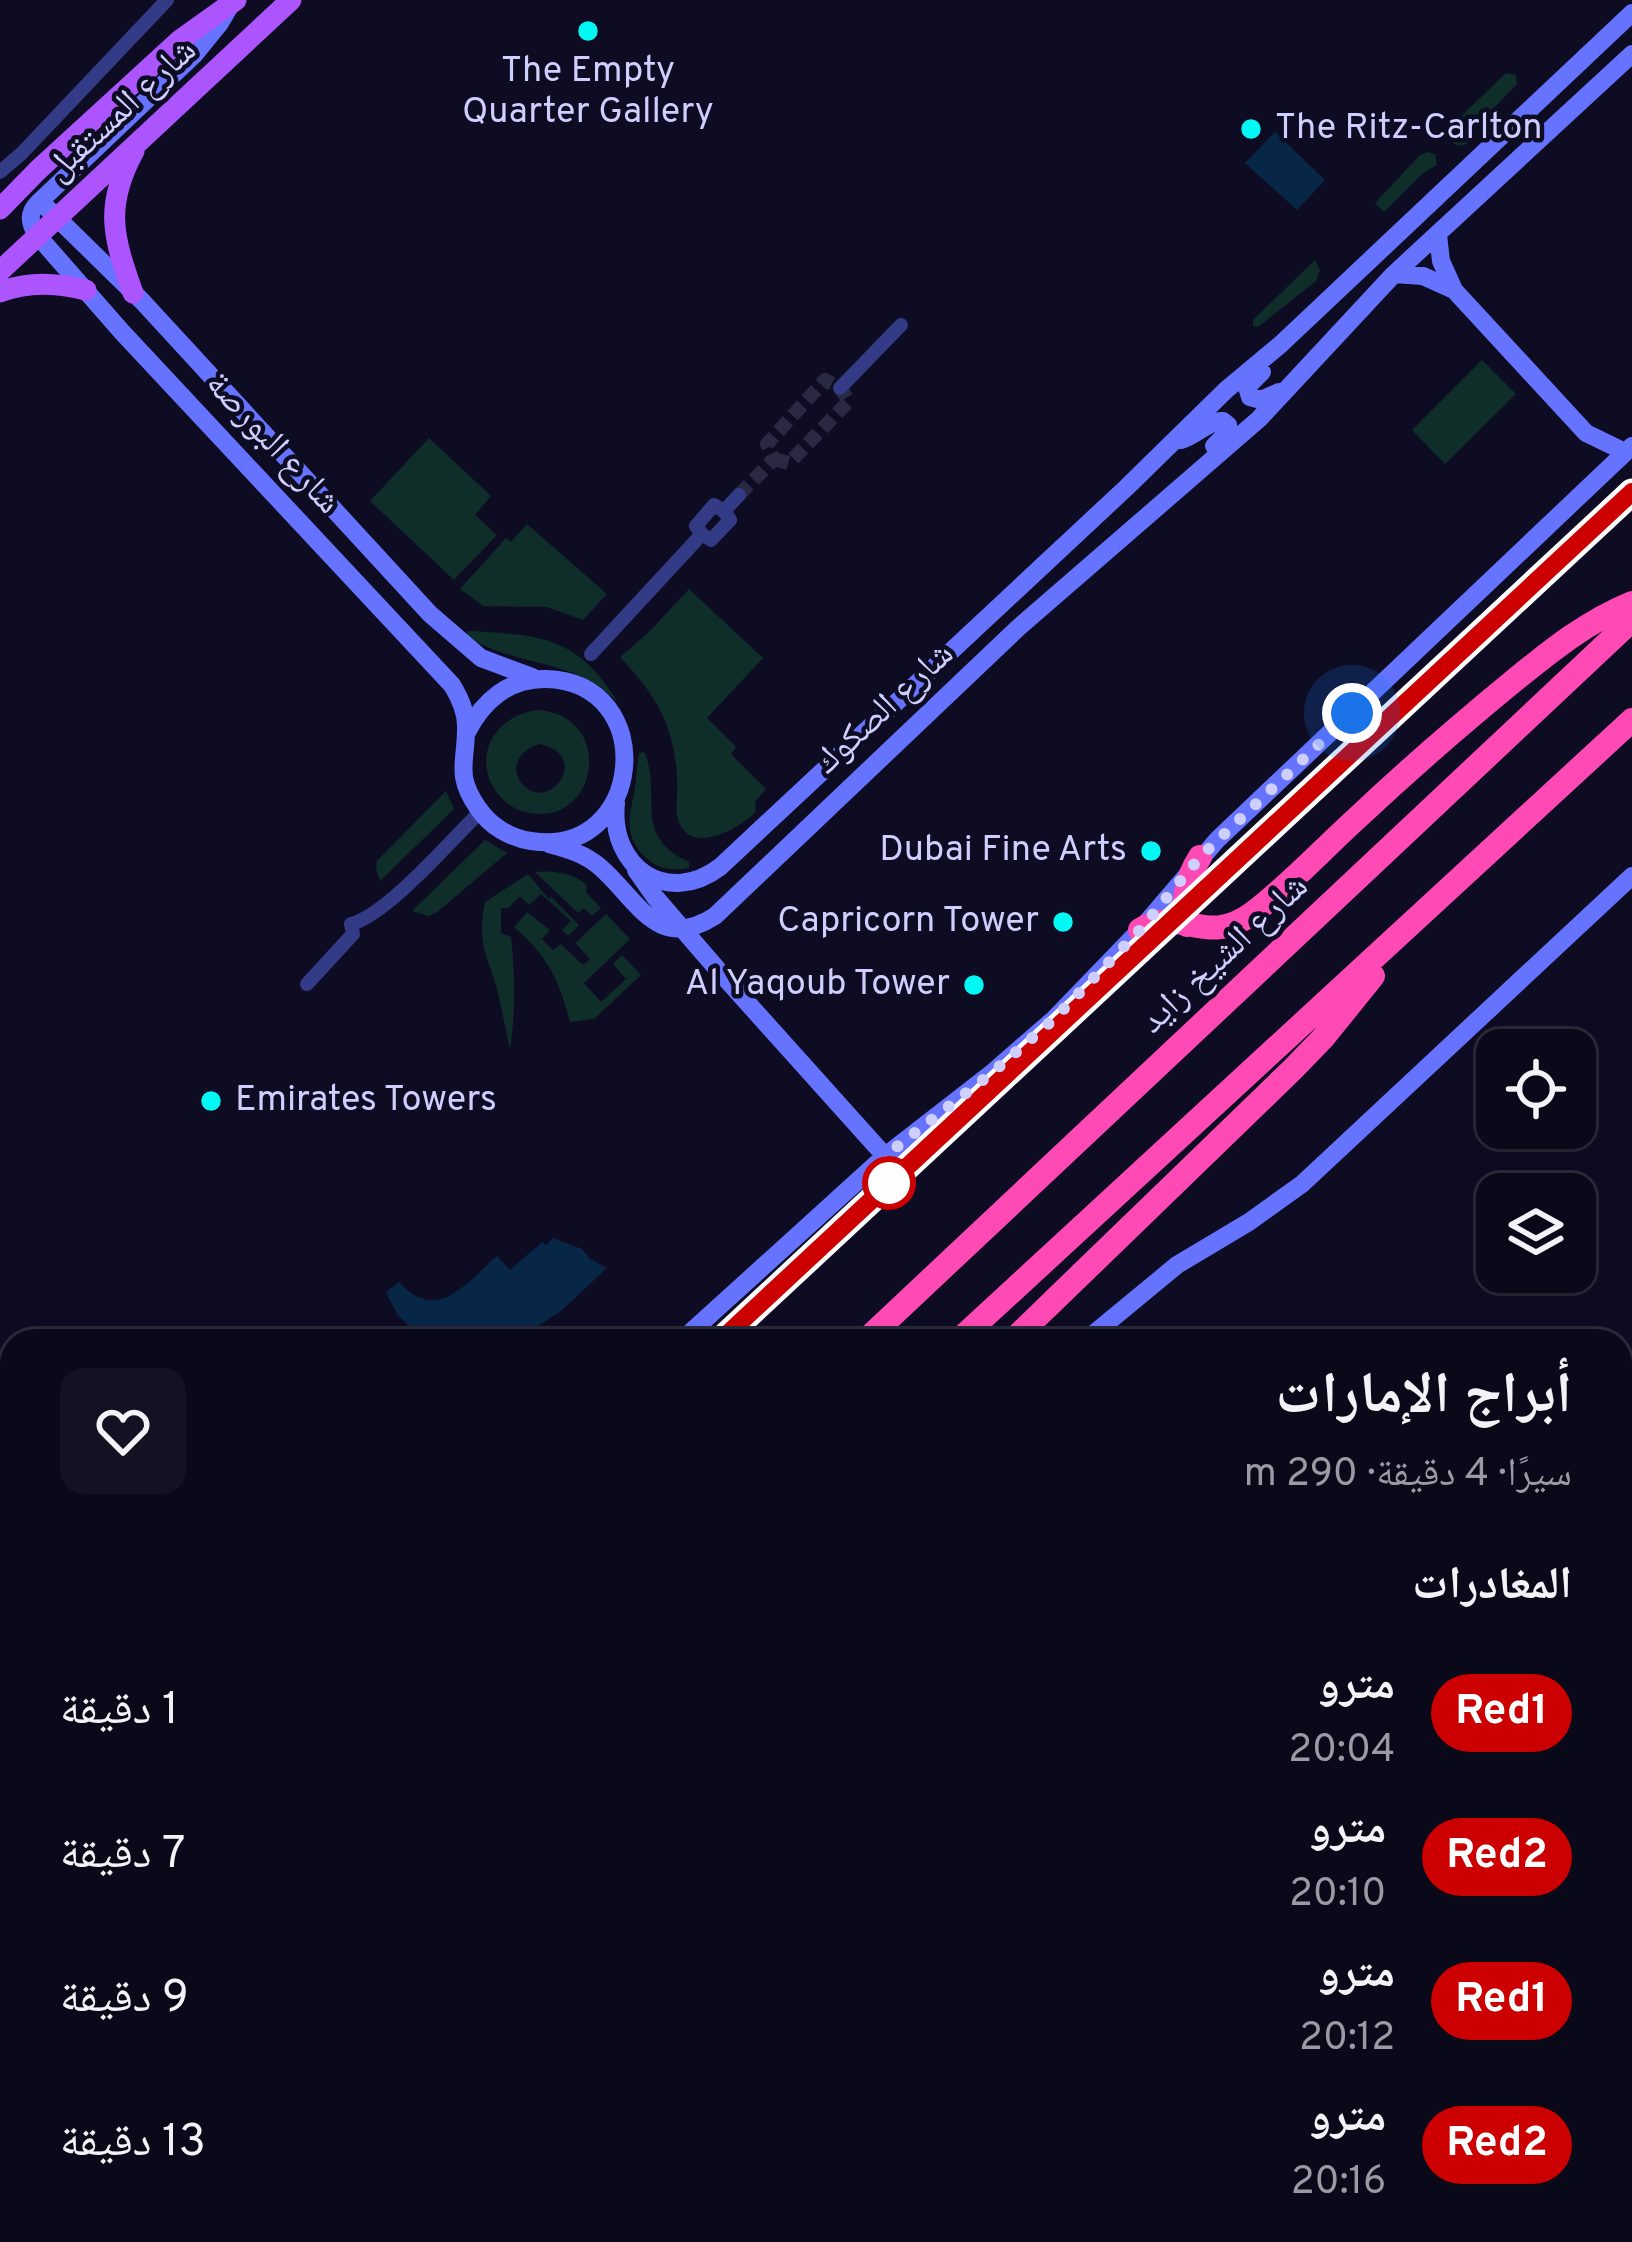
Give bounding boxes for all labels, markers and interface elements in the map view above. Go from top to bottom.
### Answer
marker: The Empty Quarter Gallery [575,18,601,44]
street label: شارع المستقبل [37,29,207,193]
place label: The Empty Quarter Gallery [462,49,714,136]
place label: The Ritz-Carlton [1275,106,1543,152]
marker: The Ritz-Carlton [1238,116,1264,142]
street label: شارع البورصة [194,363,350,525]
street label: شارع الصكوك [805,633,965,785]
your location [1322,683,1382,743]
place label: Dubai Fine Arts [879,828,1127,874]
marker: Dubai Fine Arts [1138,838,1164,864]
street label: شارع الشيخ زايد [1131,865,1319,1045]
place label: Capricorn Tower [777,899,1039,945]
marker: Capricorn Tower [1050,909,1076,935]
place label: Al Yaqoub Tower [685,962,950,1008]
marker: Al Yaqoub Tower [961,972,987,998]
map controls [1476,1029,1596,1293]
button: locate [1476,1029,1596,1149]
place label: Emirates Towers [235,1078,497,1124]
marker: Emirates Towers [198,1088,224,1114]
unlabelled marker [864,1158,914,1208]
button: layers [1476,1173,1596,1293]
text: أبراج الإمارات [1276,1362,1572,1434]
button: heart [60,1368,186,1494]
text: سيرًا · 4 دقيقة · 290 m [1244,1451,1572,1500]
text: المغادرات [1412,1558,1572,1615]
text: مترو [1318,1658,1395,1715]
text: 1 دقيقة [60,1683,179,1740]
text: Red1 [1455,1686,1548,1739]
text: 20:04 [1288,1727,1395,1776]
text: مترو [1309,1802,1386,1859]
text: 7 دقيقة [60,1827,186,1884]
text: Red2 [1446,1830,1548,1883]
text: 20:10 [1289,1871,1386,1920]
text: مترو [1318,1946,1395,2003]
text: 9 دقيقة [60,1971,189,2028]
text: Red1 [1455,1974,1548,2027]
text: 20:12 [1299,2015,1395,2064]
text: مترو [1309,2090,1386,2147]
text: 13 دقيقة [60,2115,206,2172]
text: Red2 [1446,2118,1548,2171]
text: 20:16 [1291,2159,1386,2208]

